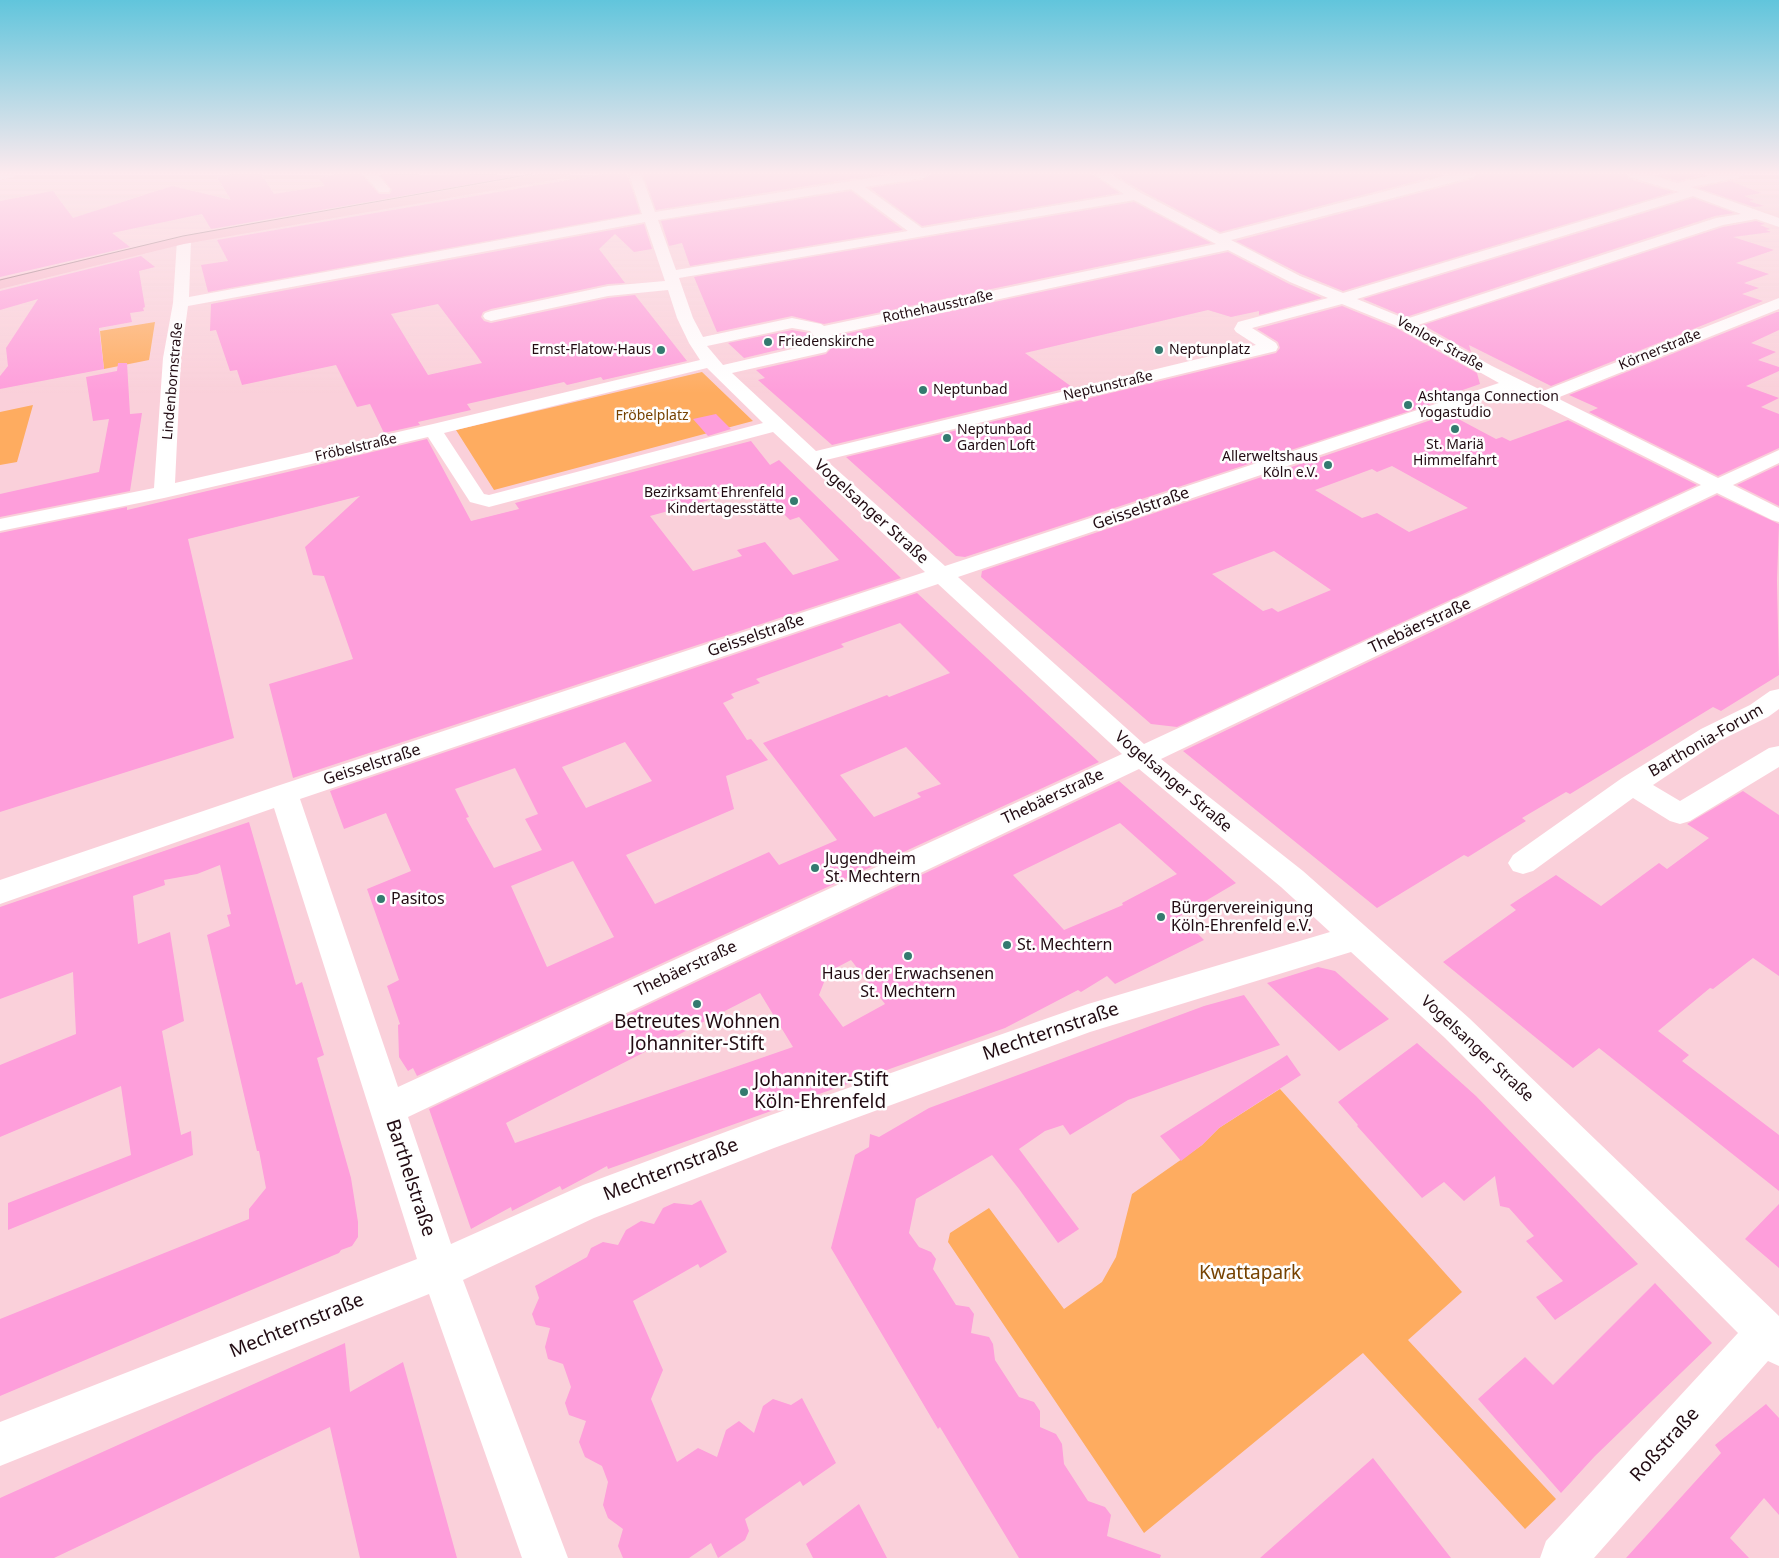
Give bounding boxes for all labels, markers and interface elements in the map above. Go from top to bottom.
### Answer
street label: Rothehausstraße [881,287,995,327]
street label: Venloer Straße [1394,313,1486,375]
street label: Lindenbornstraße [159,321,187,441]
street label: Körnerstraße [1616,326,1704,374]
place label: Friedenskirche [778,334,874,350]
marker: Friedenskirche [762,336,774,348]
place label: Ernst-Flatow-Haus [531,342,651,358]
place label: Neptunplatz [1169,342,1250,358]
marker: Ernst-Flatow-Haus [655,344,667,356]
marker: Neptunplatz [1153,344,1165,356]
street label: Neptunstraße [1062,368,1154,404]
place label: Neptunbad [933,382,1008,398]
marker: Neptunbad [917,384,929,396]
place label: Ashtanga Connection Yogastudio [1418,389,1559,422]
marker: Ashtanga Connection Yogastudio [1402,399,1414,411]
park label: Fröbelplatz [615,408,689,424]
place label: Neptunbad Garden Loft [957,422,1035,454]
marker: St. Mariä Himmelfahrt [1449,423,1461,435]
street label: Fröbelstraße [314,430,398,466]
marker: Neptunbad Garden Loft [941,432,953,444]
place label: St. Mariä Himmelfahrt [1413,437,1497,470]
place label: Allerweltshaus Köln e.V. [1222,449,1318,482]
street label: Vogelsanger Straße [810,456,932,568]
marker: Allerweltshaus Köln e.V. [1322,459,1334,471]
street label: Geisselstraße [1090,483,1192,535]
place label: Bezirksamt Ehrenfeld Kindertagesstätte [644,485,784,518]
marker: Bezirksamt Ehrenfeld Kindertagesstätte [788,495,800,507]
street label: Thebäerstraße [1366,594,1474,658]
street label: Geisselstraße [705,610,807,662]
street label: Barthonia-Forum [1645,700,1767,782]
street label: Vogelsanger Straße [1111,727,1235,837]
street label: Geisselstraße [321,740,423,790]
street label: Thebäerstraße [999,765,1107,829]
place label: Jugendheim St. Mechtern [825,849,920,887]
marker: Jugendheim St. Mechtern [809,862,821,874]
place label: Pasitos [391,889,445,909]
marker: Pasitos [375,893,387,905]
place label: Bürgervereinigung Köln-Ehrenfeld e.V. [1171,898,1313,936]
marker: Bürgervereinigung Köln-Ehrenfeld e.V. [1155,911,1167,923]
place label: St. Mechtern [1017,935,1112,955]
street label: Thebäerstraße [632,937,740,1001]
marker: St. Mechtern [1001,939,1013,951]
marker: Haus der Erwachsenen St. Mechtern [902,950,914,962]
place label: Haus der Erwachsenen St. Mechtern [822,964,994,1002]
street label: Vogelsanger Straße [1417,992,1537,1106]
marker: Betreutes Wohnen Johanniter-Stift [691,998,703,1010]
street label: Mechternstraße [980,998,1122,1066]
place label: Betreutes Wohnen Johanniter-Stift [614,1012,780,1056]
place label: Johanniter-Stift Köln-Ehrenfeld [754,1070,889,1114]
marker: Johanniter-Stift Köln-Ehrenfeld [738,1086,750,1098]
street label: Barthelstraße [380,1117,440,1239]
street label: Mechternstraße [600,1134,742,1206]
park label: Kwattapark [1199,1263,1301,1285]
street label: Mechternstraße [227,1289,367,1363]
street label: Roßstraße [1626,1403,1704,1487]

